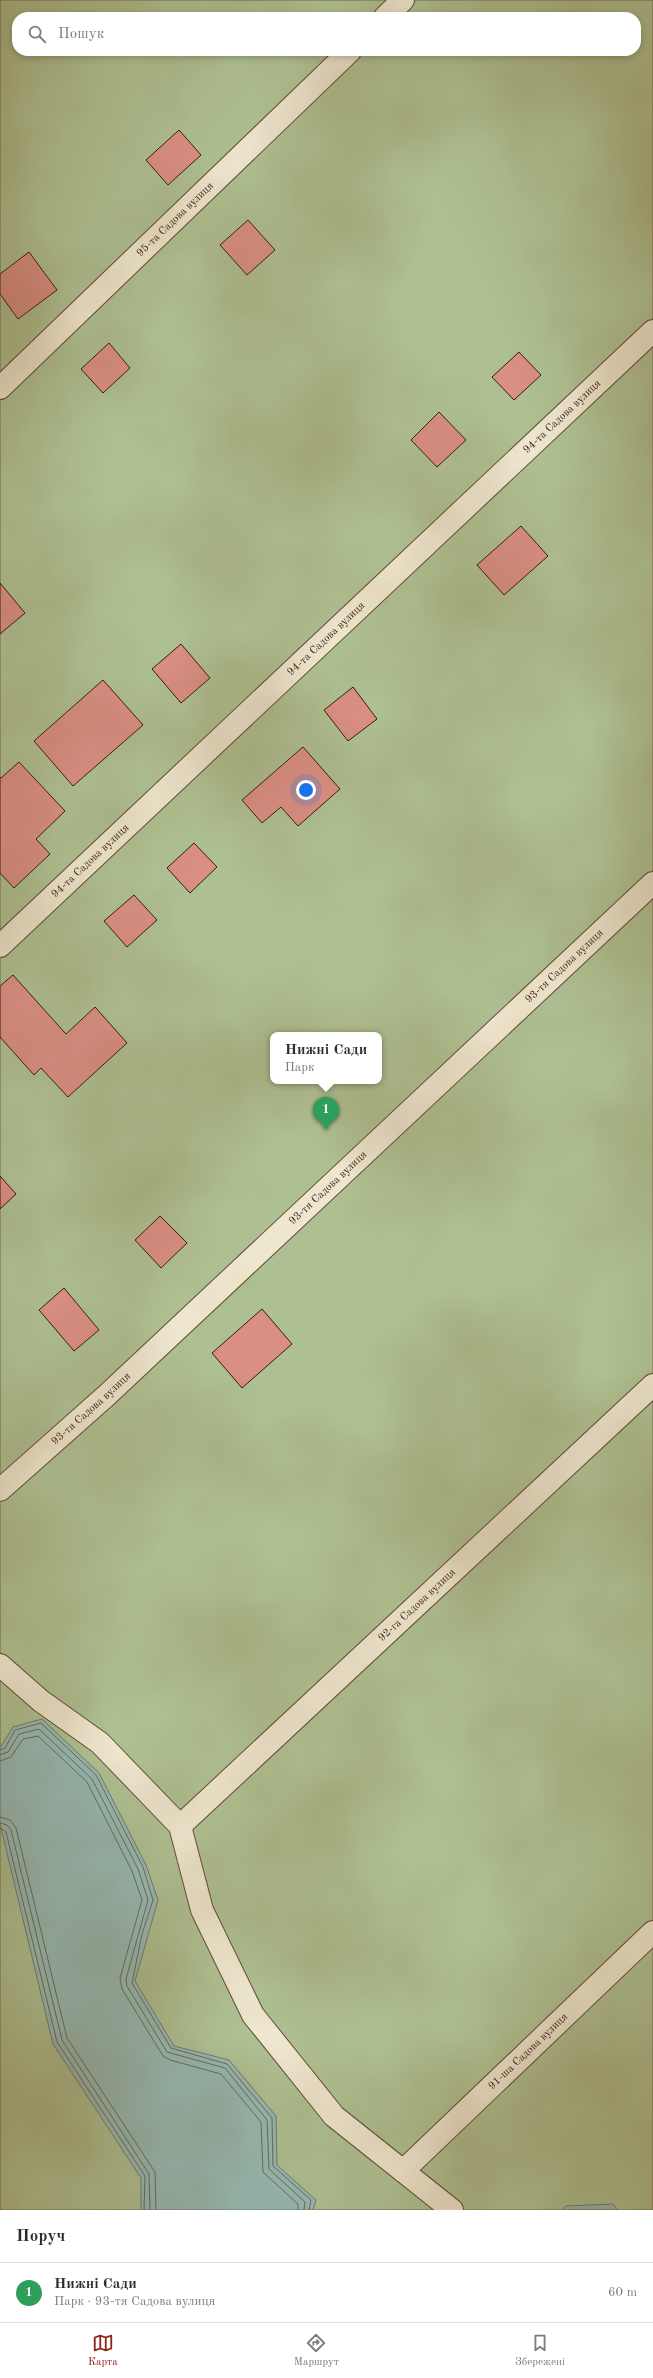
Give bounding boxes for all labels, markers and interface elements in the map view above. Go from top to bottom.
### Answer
search box [12,12,641,56]
icon: search [26,23,48,45]
text: Пошук [58,27,104,42]
street label: 95-та Садова вулиця [135,180,216,259]
street label: 94-та Садова вулиця [521,378,603,456]
street label: 94-та Садова вулиця [285,600,367,678]
your location [296,780,316,800]
street label: 94-та Садова вулиця [49,822,131,900]
street label: 93-тя Садова вулиця [523,927,606,1005]
popup [270,1032,382,1084]
text: Нижні Сади [285,1043,367,1058]
text: Парк [285,1061,315,1074]
pin: 1 [313,1097,339,1130]
street label: 93-тя Садова вулиця [287,1149,369,1227]
street label: 93-тя Садова вулиця [49,1370,133,1447]
street label: 92-га Садова вулиця [376,1566,458,1644]
street label: 91-ша Садова вулиця [486,2011,570,2092]
text: Поруч [16,2228,65,2245]
text: Нижні Сади [54,2277,137,2292]
text: 1 [25,2286,33,2299]
text: 60 m [608,2286,637,2299]
text: Парк · 93-тя Садова вулиця [54,2295,215,2308]
tab: Карта [88,2332,118,2370]
tab: Маршрут [294,2332,339,2370]
tab: Збережені [515,2332,565,2370]

